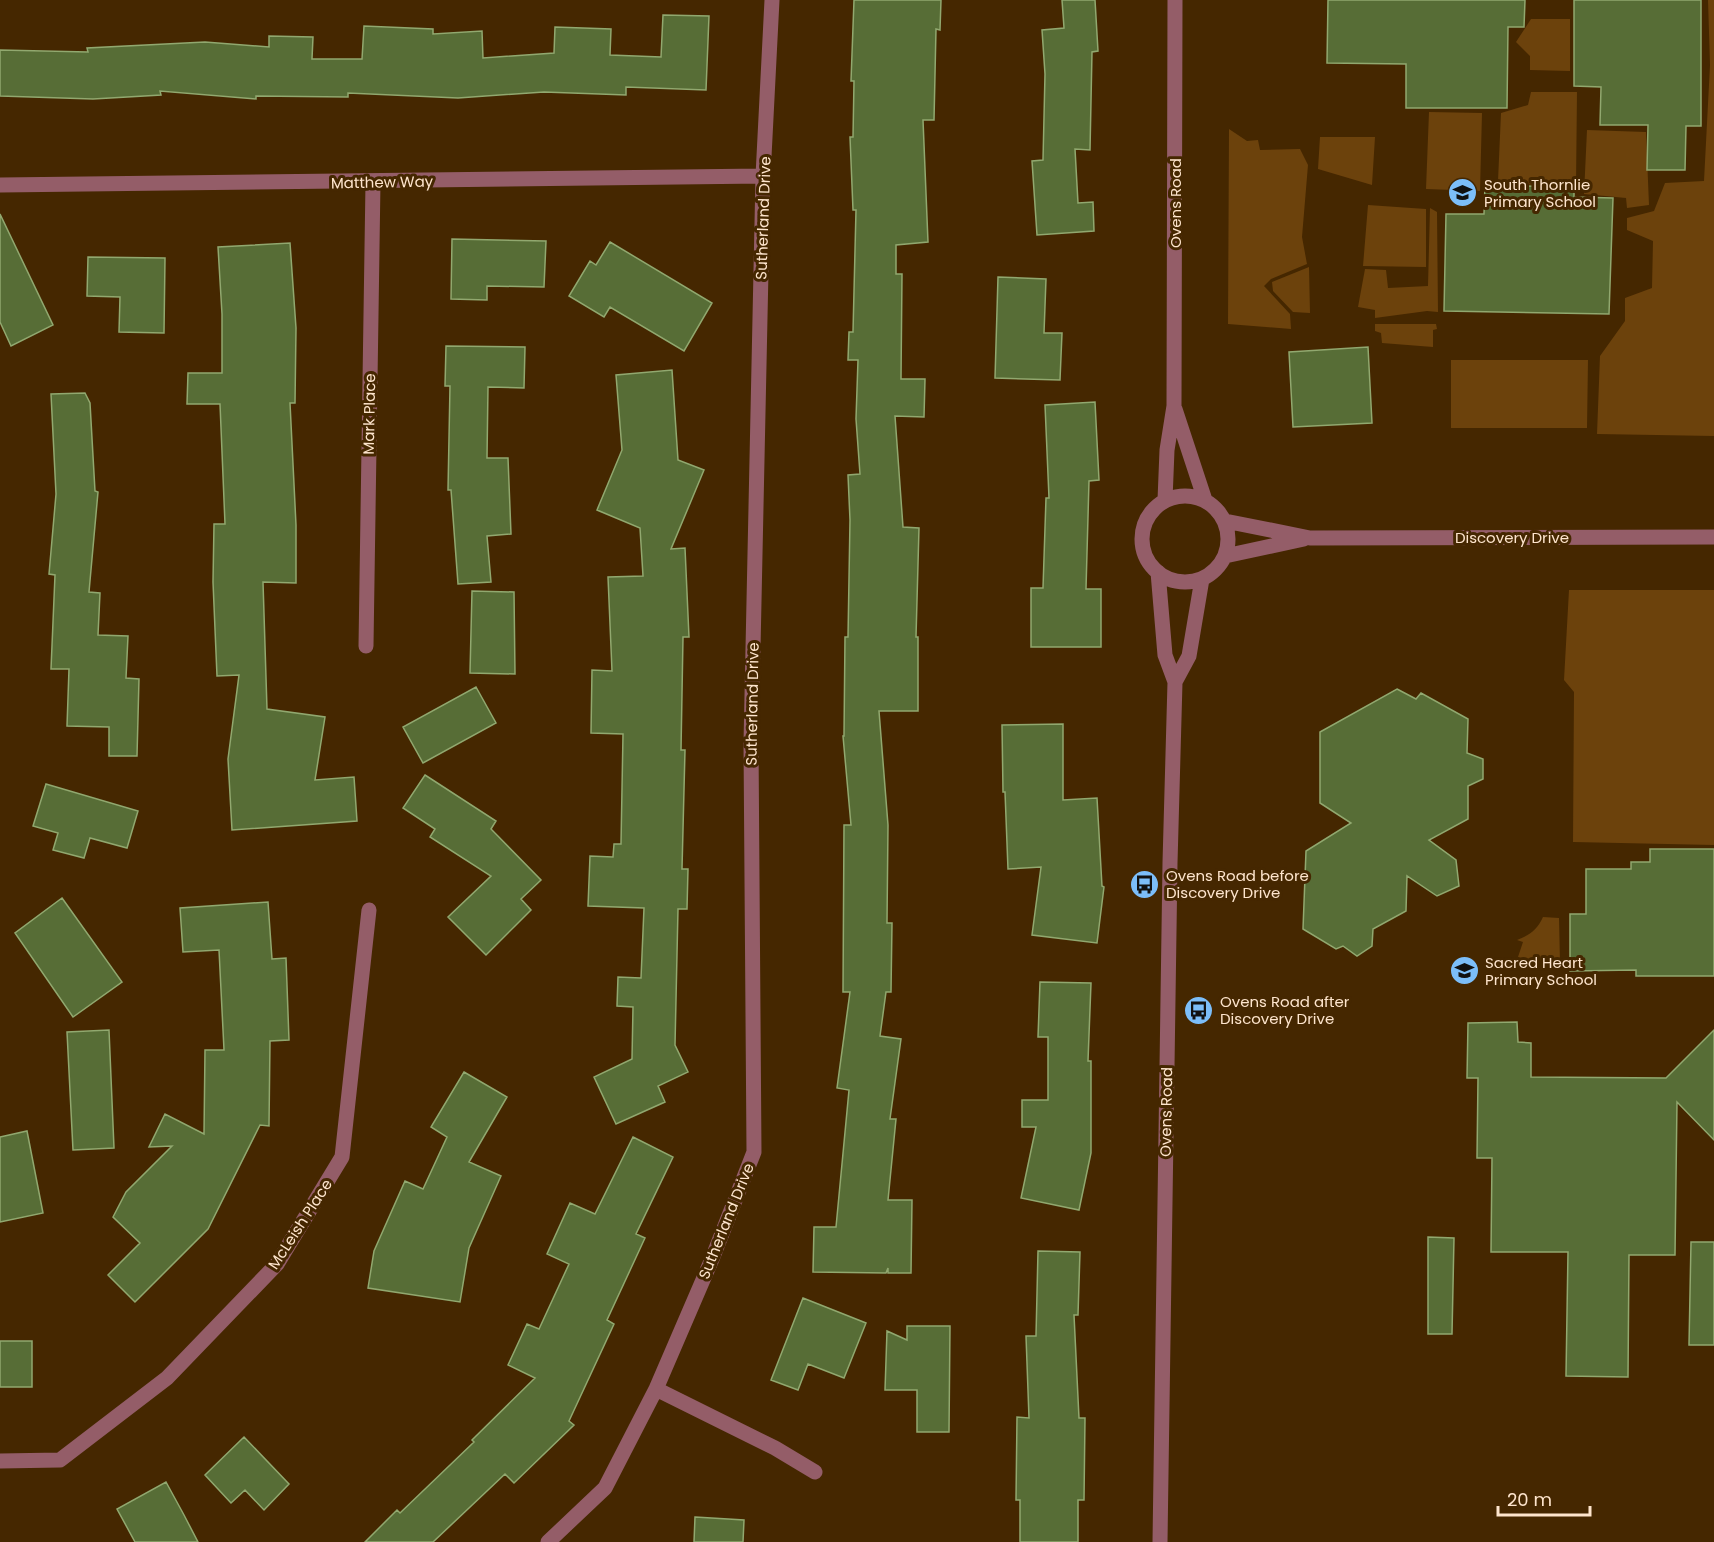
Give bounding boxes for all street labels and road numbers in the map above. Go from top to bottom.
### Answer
street label: Sutherland Drive [750,156,776,280]
street label: Ovens Road [1165,158,1186,248]
street label: Matthew Way [331,171,434,193]
street label: Mark Place [358,373,380,455]
street label: Discovery Drive [1455,527,1569,548]
street label: Sutherland Drive [740,642,764,766]
street label: Ovens Road [1155,1067,1177,1157]
street label: Sutherland Drive [693,1160,759,1282]
street label: McLeish Place [263,1175,337,1273]

